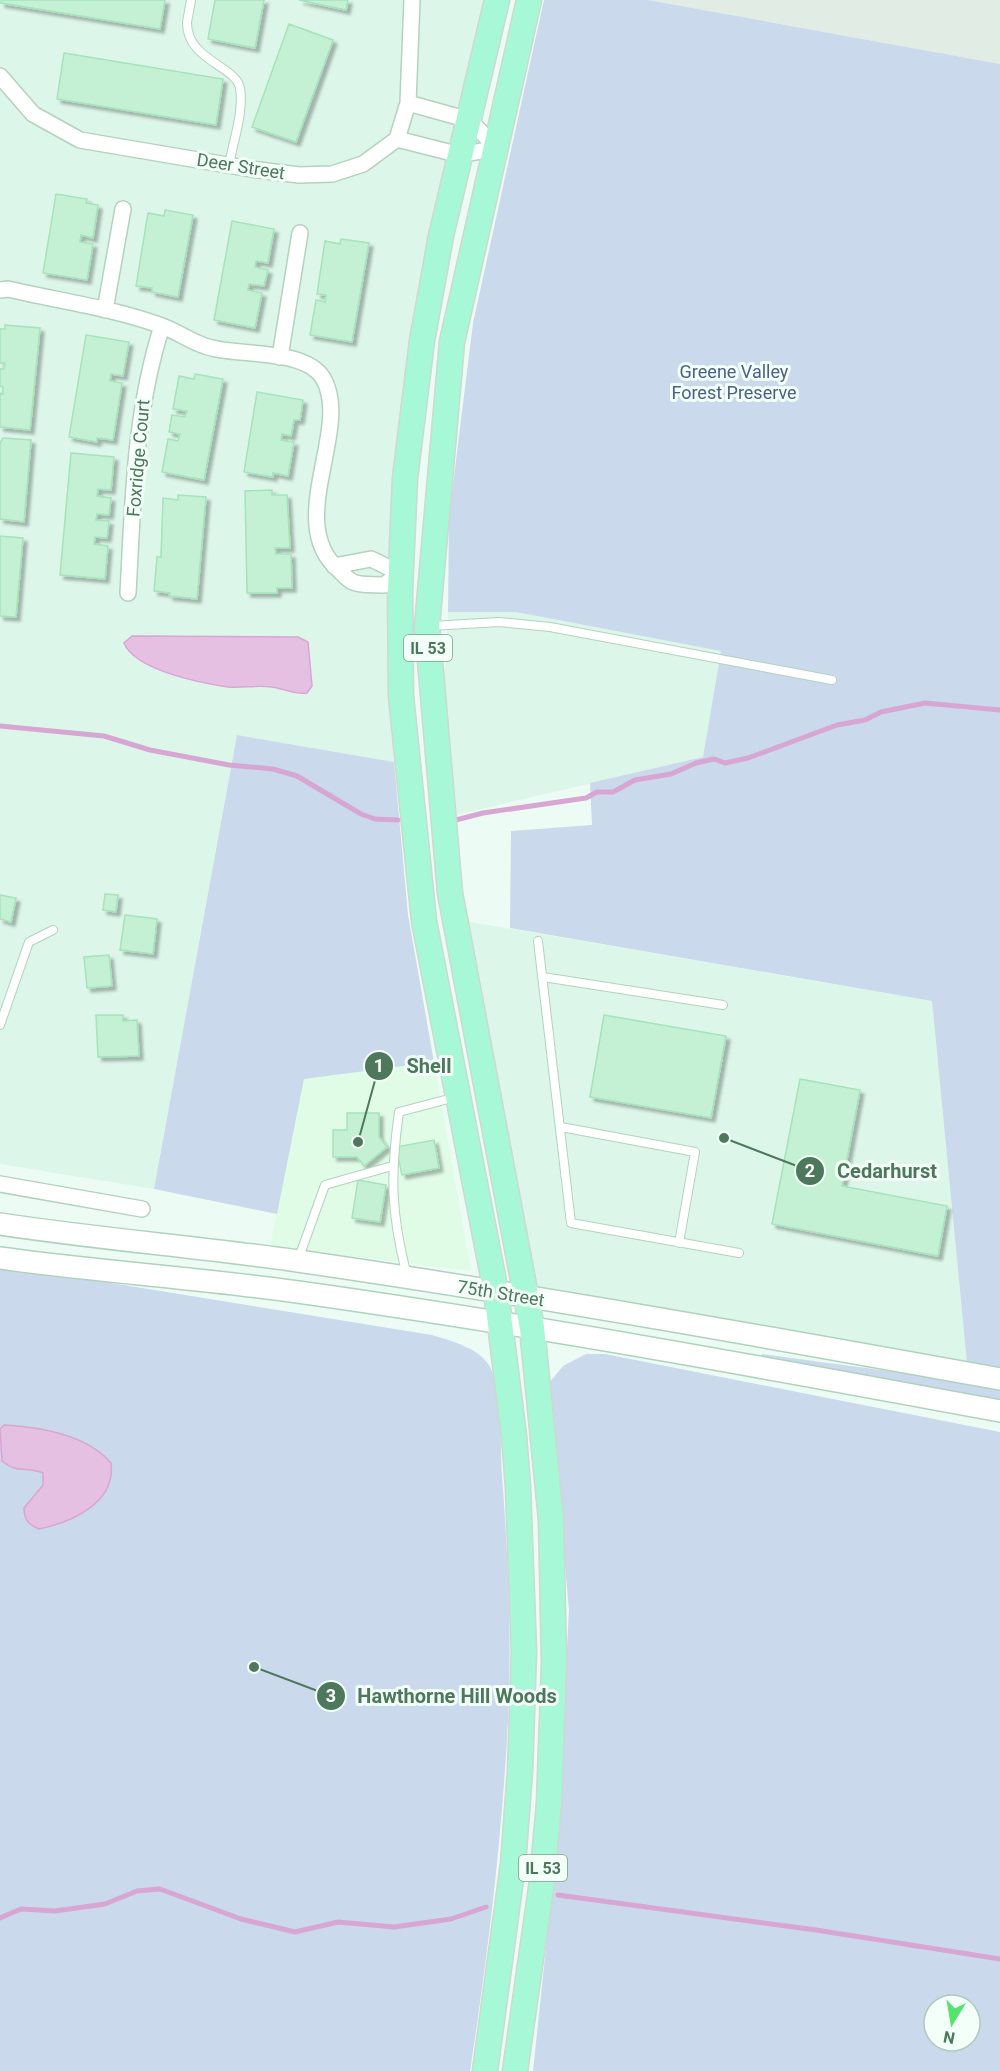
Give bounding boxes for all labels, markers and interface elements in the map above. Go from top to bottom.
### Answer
street label: Deer Street [195,149,287,183]
park label: Greene Valley Forest Preserve [671,361,797,403]
street label: Foxridge Court [122,398,154,518]
road number: IL 53 [404,635,452,661]
callout: Shell [364,1047,463,1085]
text: Shell [407,1054,451,1078]
text: 1 [374,1055,384,1076]
callout: Cedarhurst [795,1152,949,1190]
text: Cedarhurst [837,1159,937,1183]
text: 2 [805,1160,815,1181]
street label: 75th Street [456,1276,546,1310]
callout: Hawthorne Hill Woods [316,1677,569,1715]
text: Hawthorne Hill Woods [357,1684,557,1708]
text: 3 [326,1685,336,1706]
road number: IL 53 [519,1855,567,1881]
north arrow [922,1993,982,2053]
text: N [942,2027,957,2048]

